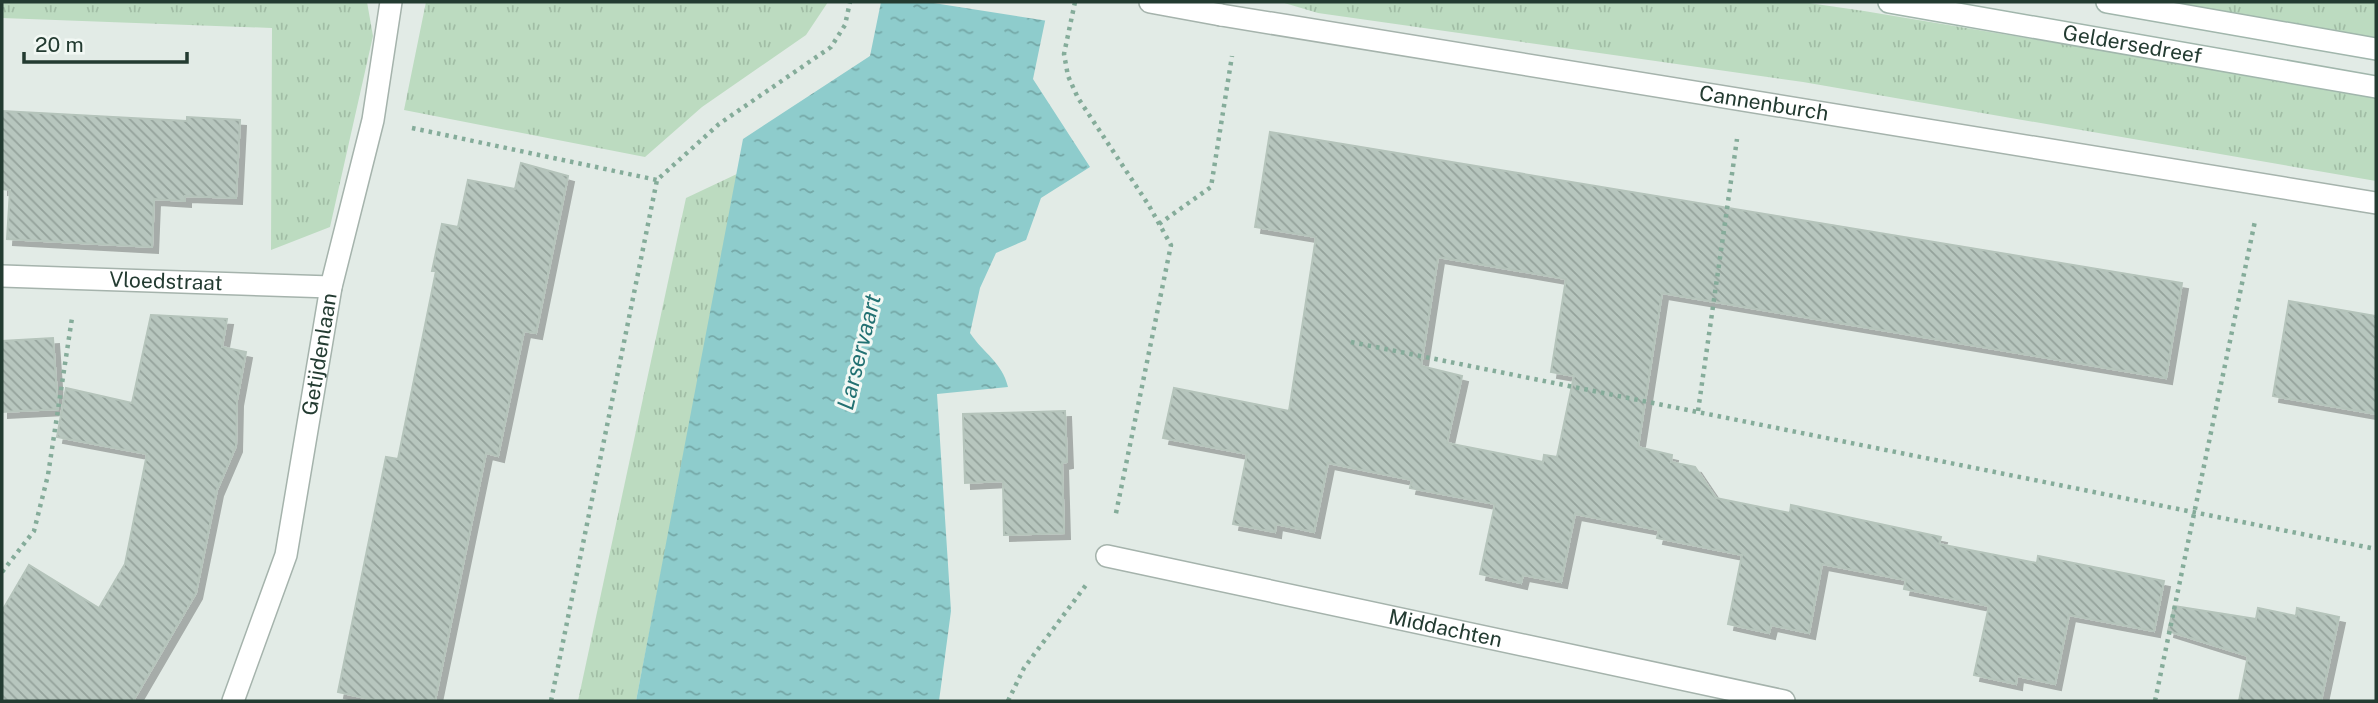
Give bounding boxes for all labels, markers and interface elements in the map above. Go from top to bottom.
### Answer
street label: Geldersedreef [2061,20,2204,68]
scale bar [24,21,187,65]
text: 20 m [35,32,84,57]
street label: Cannenburch [1698,80,1830,126]
street label: Vloedstraat [109,267,223,295]
street label: Getijdenlaan [297,291,342,417]
water label: Larservaart [831,291,886,413]
street label: Middachten [1386,604,1504,652]

